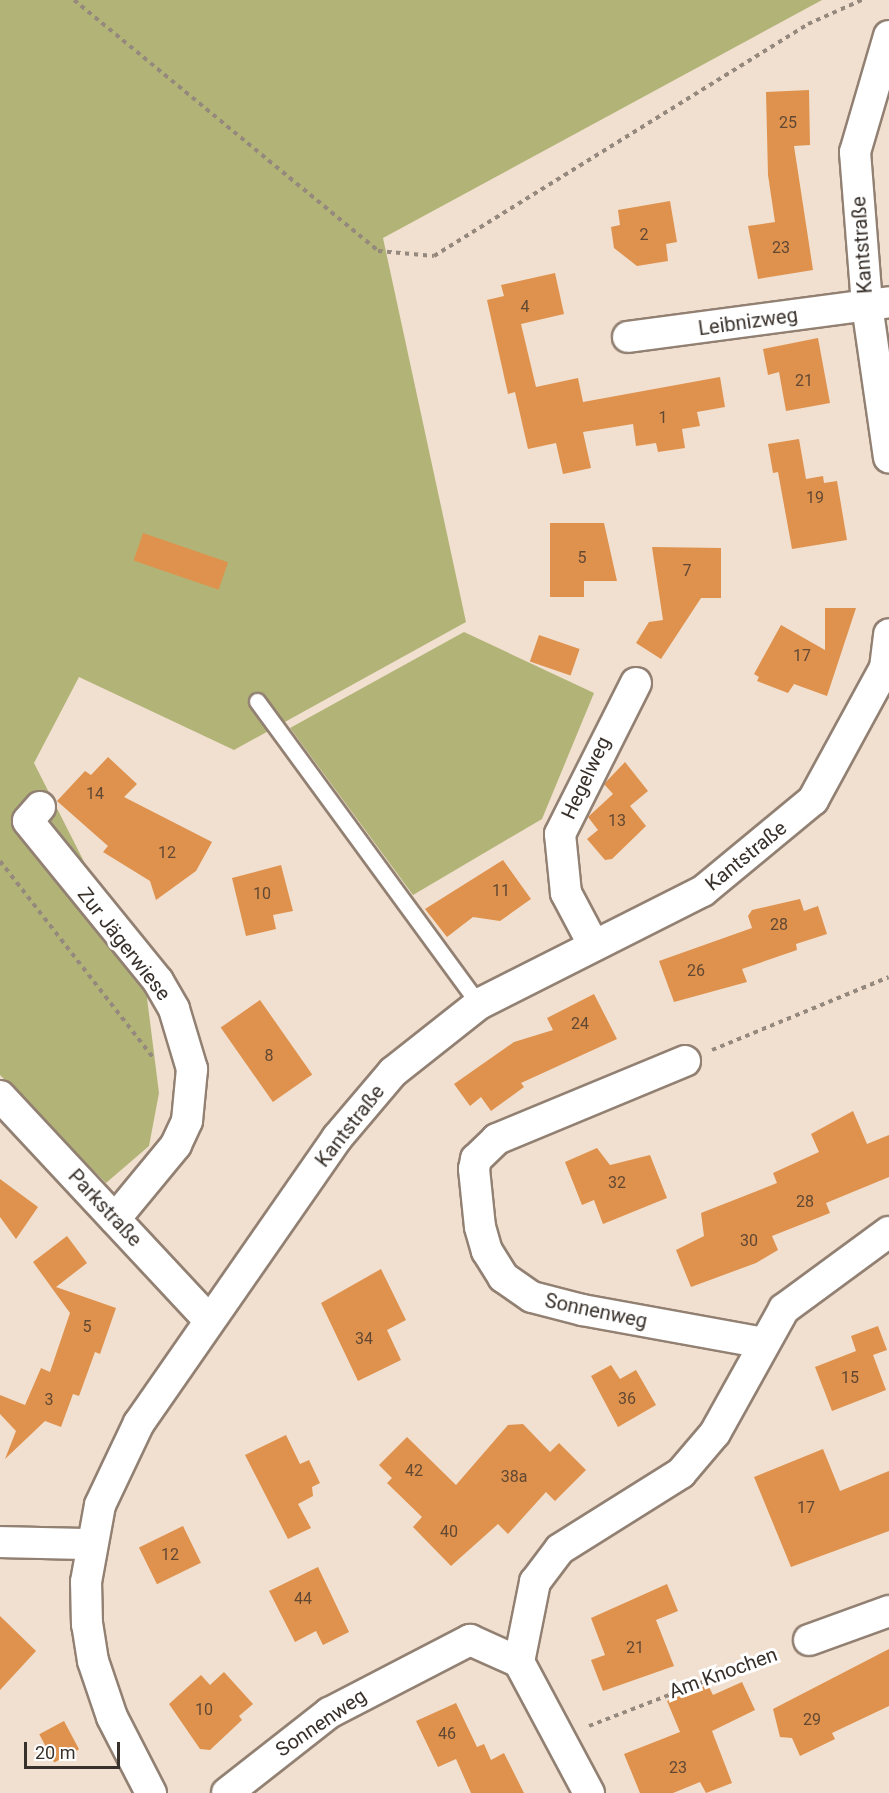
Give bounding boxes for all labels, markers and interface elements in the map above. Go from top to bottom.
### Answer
house number: 25 [779,113,797,133]
street label: Kantstraße [847,195,877,295]
house number: 2 [640,225,648,245]
house number: 23 [772,238,790,258]
house number: 4 [521,297,529,317]
street label: Leibnizweg [697,303,799,341]
house number: 21 [795,371,813,391]
house number: 1 [659,408,667,428]
house number: 19 [806,488,824,508]
house number: 5 [578,548,586,568]
house number: 7 [683,561,691,581]
house number: 17 [793,646,811,666]
street label: Hegelweg [556,733,616,823]
house number: 14 [86,784,104,804]
house number: 13 [608,811,626,831]
street label: Kantstraße [701,816,791,896]
house number: 12 [158,843,176,863]
house number: 11 [492,881,510,901]
street label: Zur Jägerwiese [72,883,176,1005]
house number: 10 [253,884,271,904]
house number: 28 [770,915,788,935]
house number: 26 [687,961,705,981]
house number: 24 [571,1014,589,1034]
house number: 8 [265,1046,273,1066]
street label: Kantstraße [310,1080,390,1172]
street label: Parkstraße [63,1164,147,1252]
house number: 32 [608,1173,626,1193]
house number: 28 [796,1192,814,1212]
house number: 30 [740,1231,758,1251]
street label: Sonnenweg [543,1288,649,1334]
house number: 5 [83,1317,91,1337]
house number: 34 [355,1329,373,1349]
house number: 15 [841,1368,859,1388]
house number: 36 [618,1389,636,1409]
house number: 3 [45,1390,53,1410]
house number: 42 [405,1461,423,1481]
house number: 38a [501,1467,527,1487]
house number: 17 [797,1498,815,1518]
house number: 40 [440,1522,458,1542]
house number: 12 [161,1545,179,1565]
house number: 44 [294,1589,312,1609]
house number: 21 [626,1638,644,1658]
street label: Am Knochen [666,1642,780,1704]
street label: Sonnenweg [271,1684,371,1762]
house number: 10 [195,1700,213,1720]
house number: 29 [803,1710,821,1730]
house number: 46 [438,1724,456,1744]
scale bar [27,1730,123,1768]
text: 20 m [35,1742,75,1763]
house number: 23 [669,1758,687,1778]

